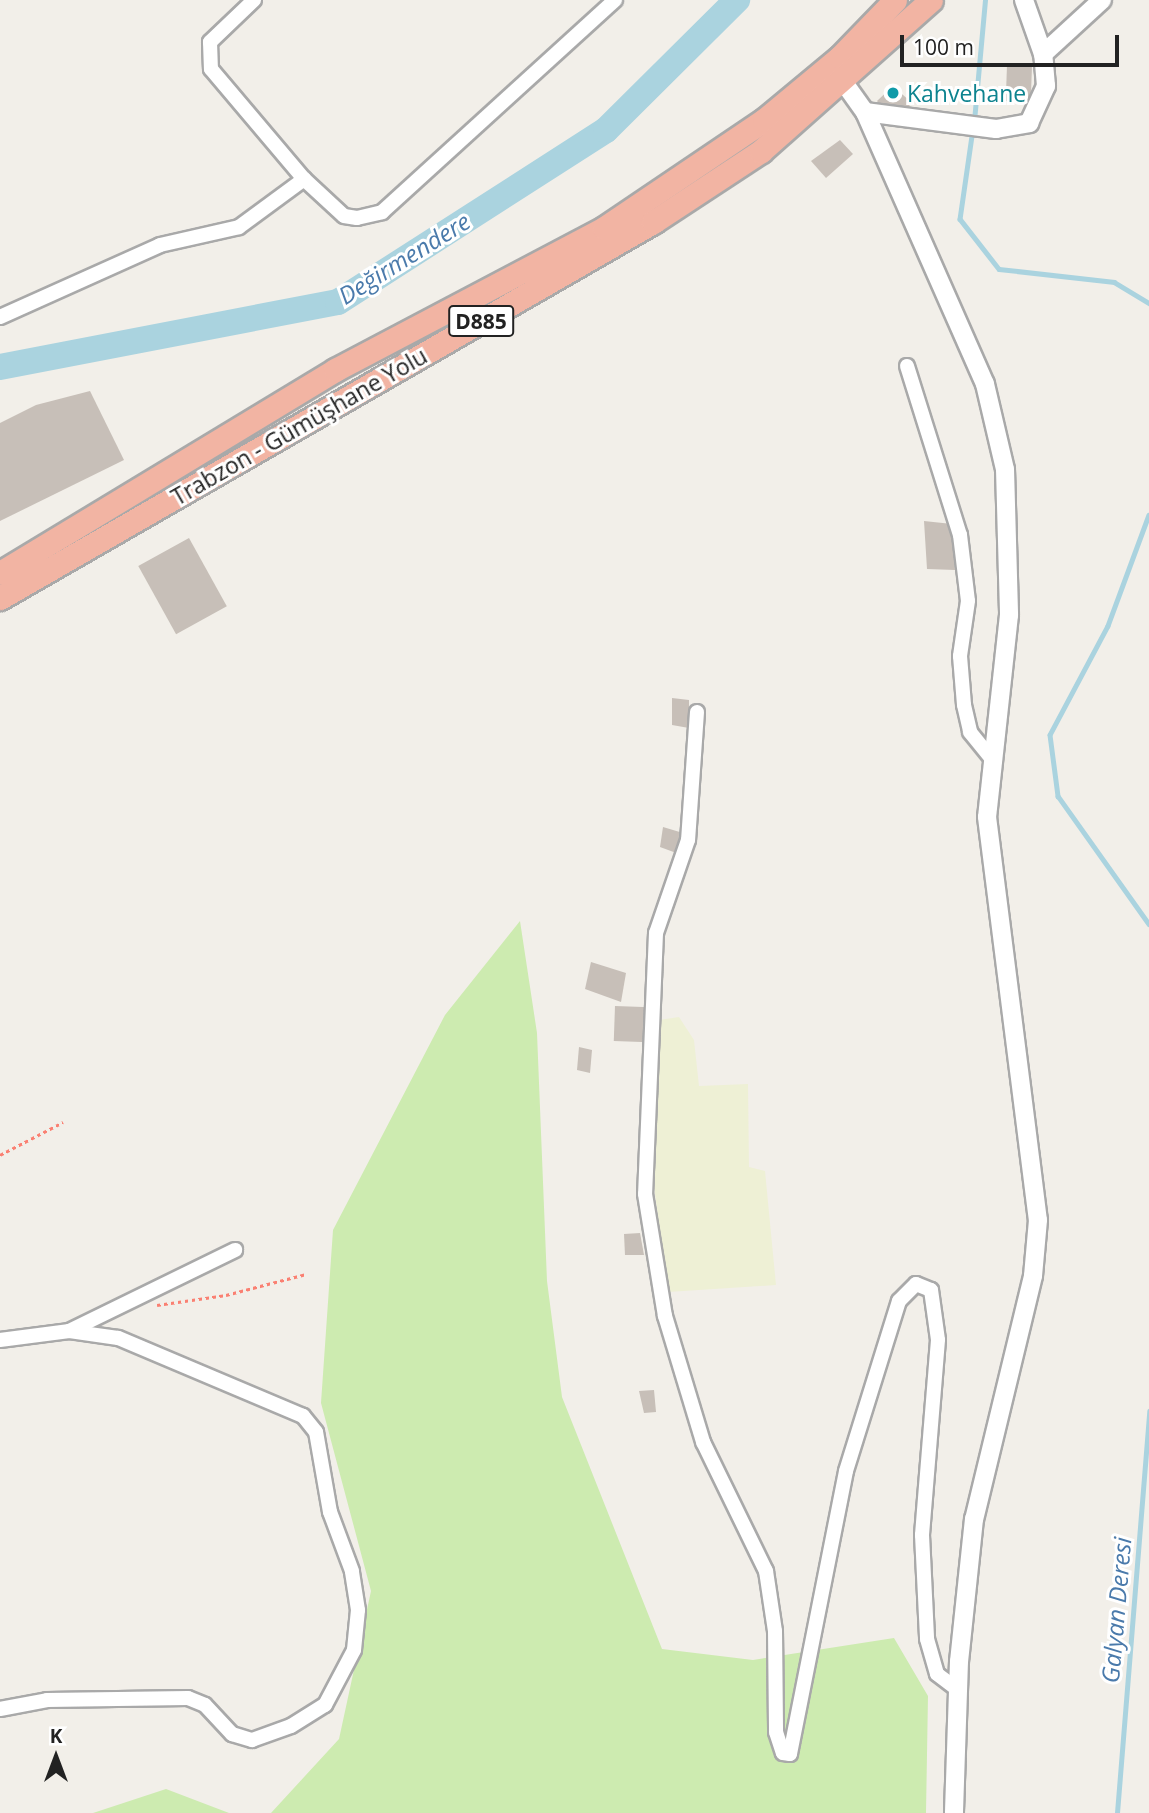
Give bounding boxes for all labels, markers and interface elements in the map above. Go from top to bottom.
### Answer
scale bar [904,21,1123,65]
text: 100 m [913,33,974,61]
place label: Kahvehane [907,79,1026,107]
marker: Kahvehane [885,85,901,101]
water label: Değirmendere [333,206,475,310]
road number: D885 [448,304,514,338]
street label: Trabzon - Gümüşhane Yolu [166,341,432,511]
water label: Galyan Deresi [1095,1536,1137,1684]
north arrow [21,1722,91,1792]
text: K [50,1723,62,1749]

